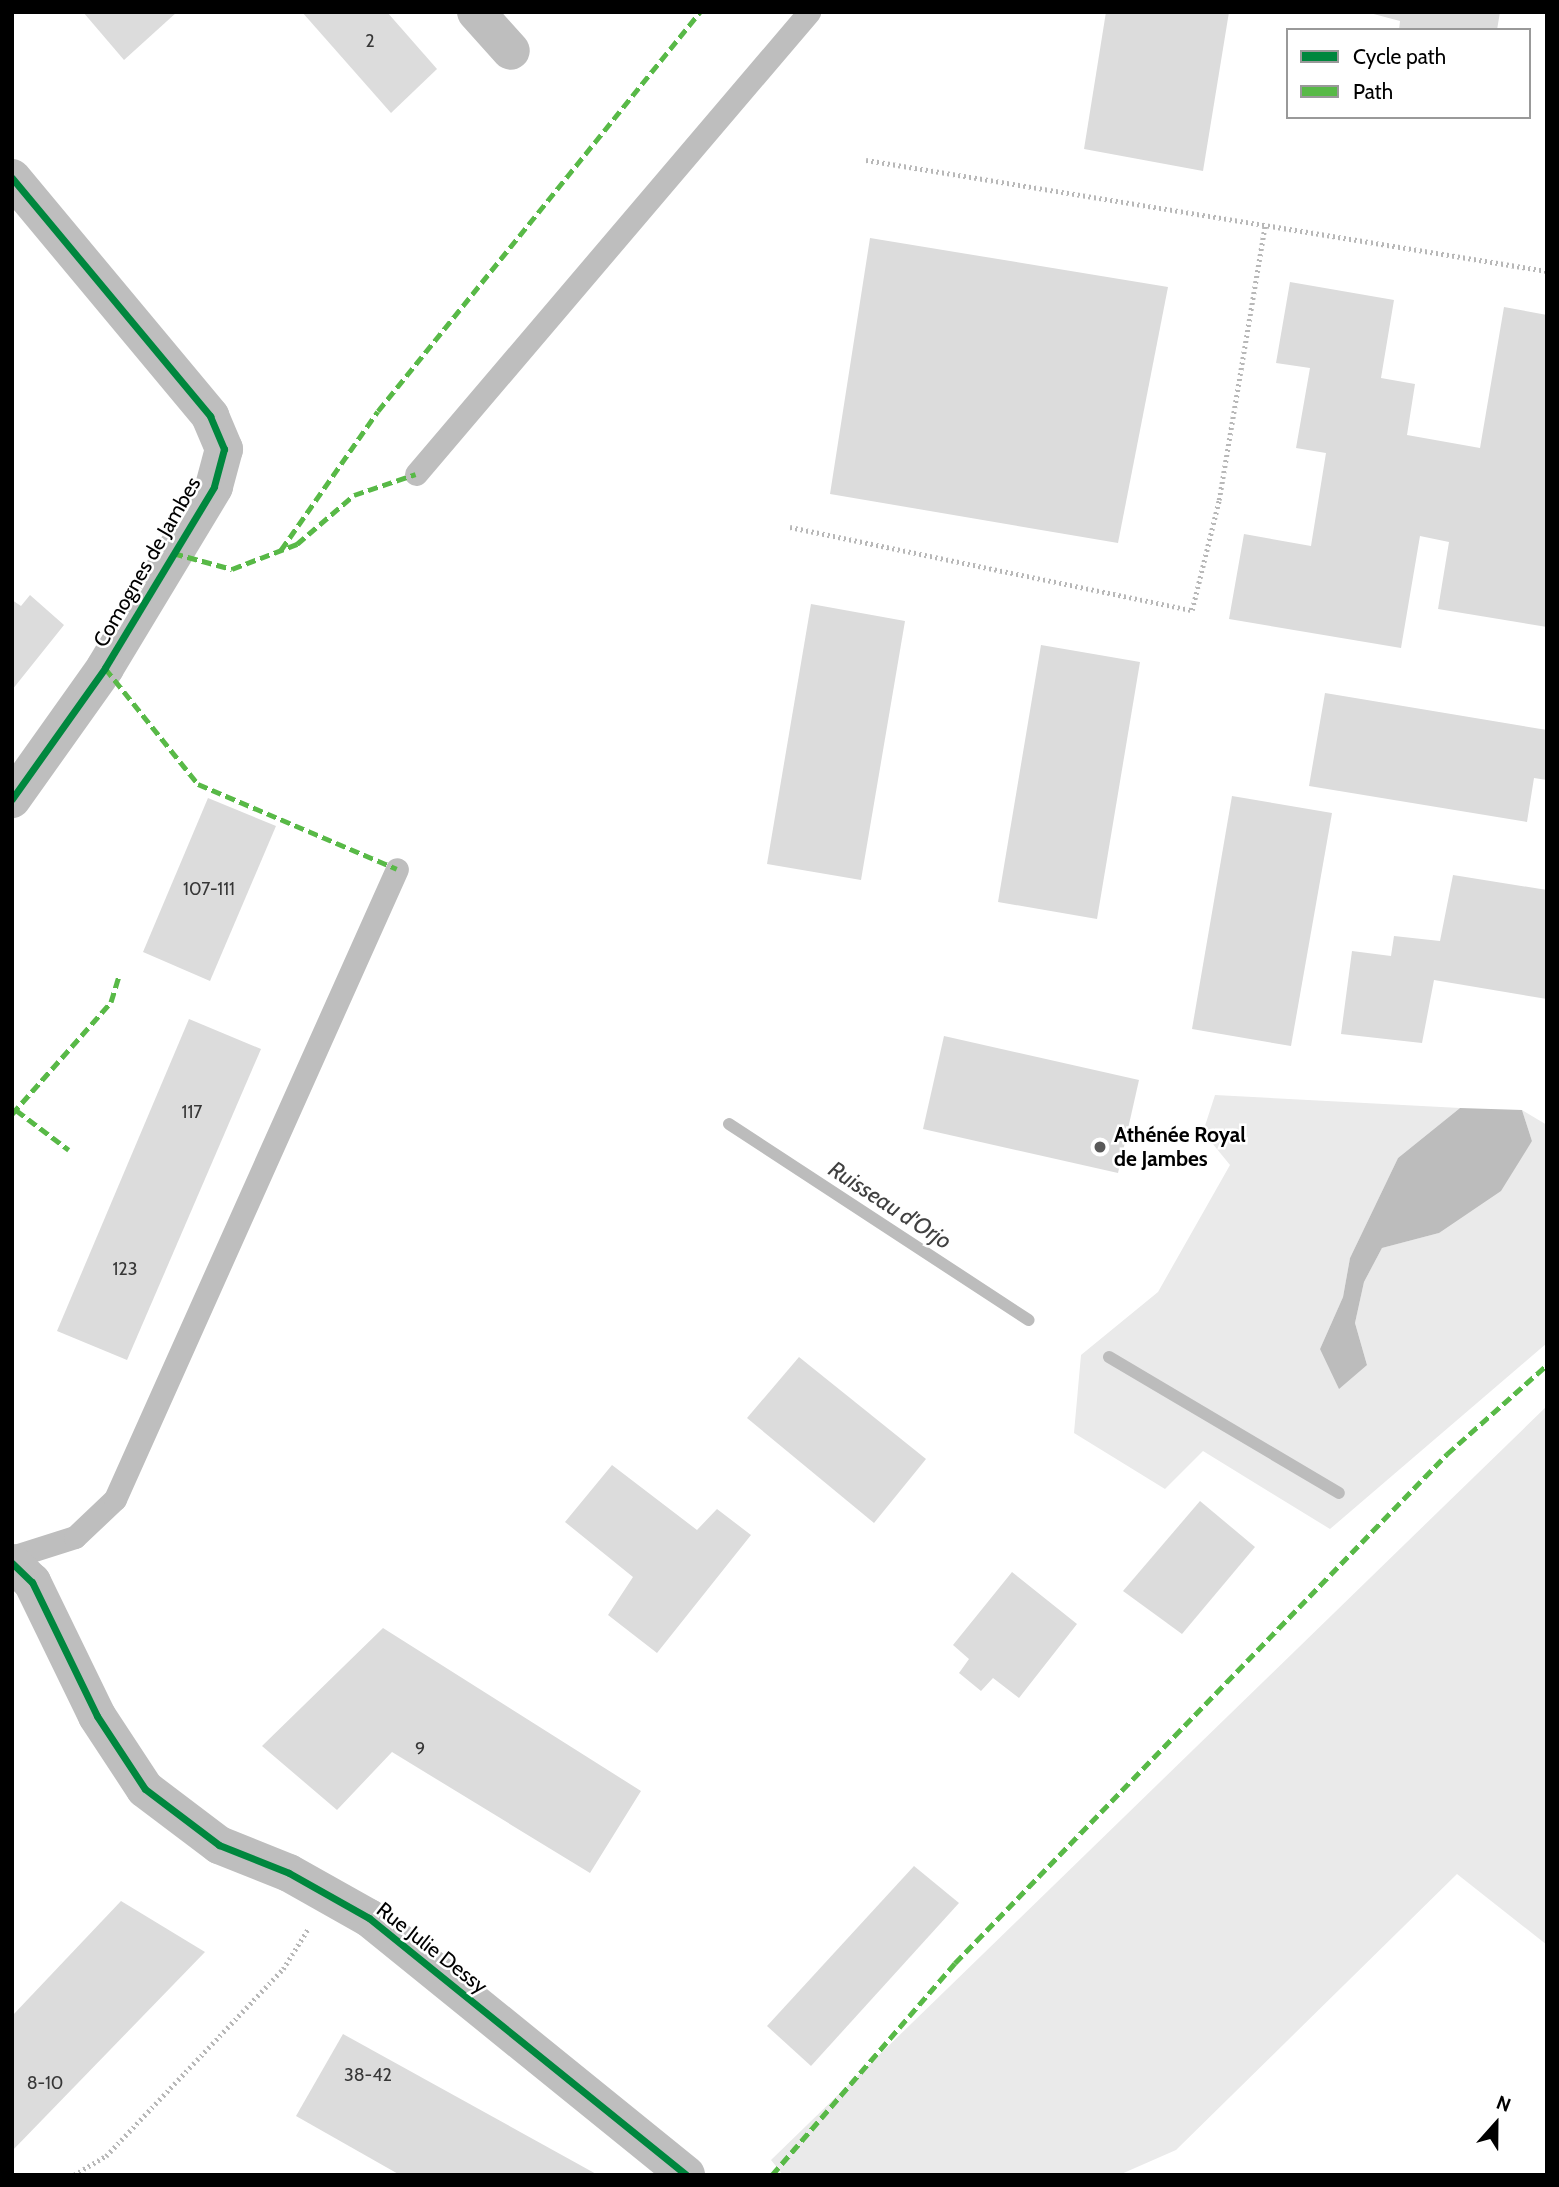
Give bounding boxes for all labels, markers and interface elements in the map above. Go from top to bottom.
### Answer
legend [1286,28,1531,119]
house number: 2 [365,30,375,52]
text: Cycle path [1353,44,1446,69]
text: Path [1353,79,1393,104]
street label: Comognes de Jambes [88,472,206,652]
house number: 107-111 [183,878,235,900]
house number: 117 [182,1101,202,1123]
place label: Athénée Royal de Jambes [1114,1122,1246,1172]
marker: Athénée Royal de Jambes [1092,1139,1108,1155]
water label: Ruisseau d'Orjo [823,1155,957,1255]
house number: 123 [112,1258,138,1280]
house number: 9 [415,1738,425,1760]
street label: Rue Julie Dessy [372,1897,492,1999]
house number: 38-42 [344,2064,392,2086]
house number: 8-10 [27,2072,63,2094]
north arrow [1461,2089,1531,2159]
text: N [1493,2091,1514,2117]

